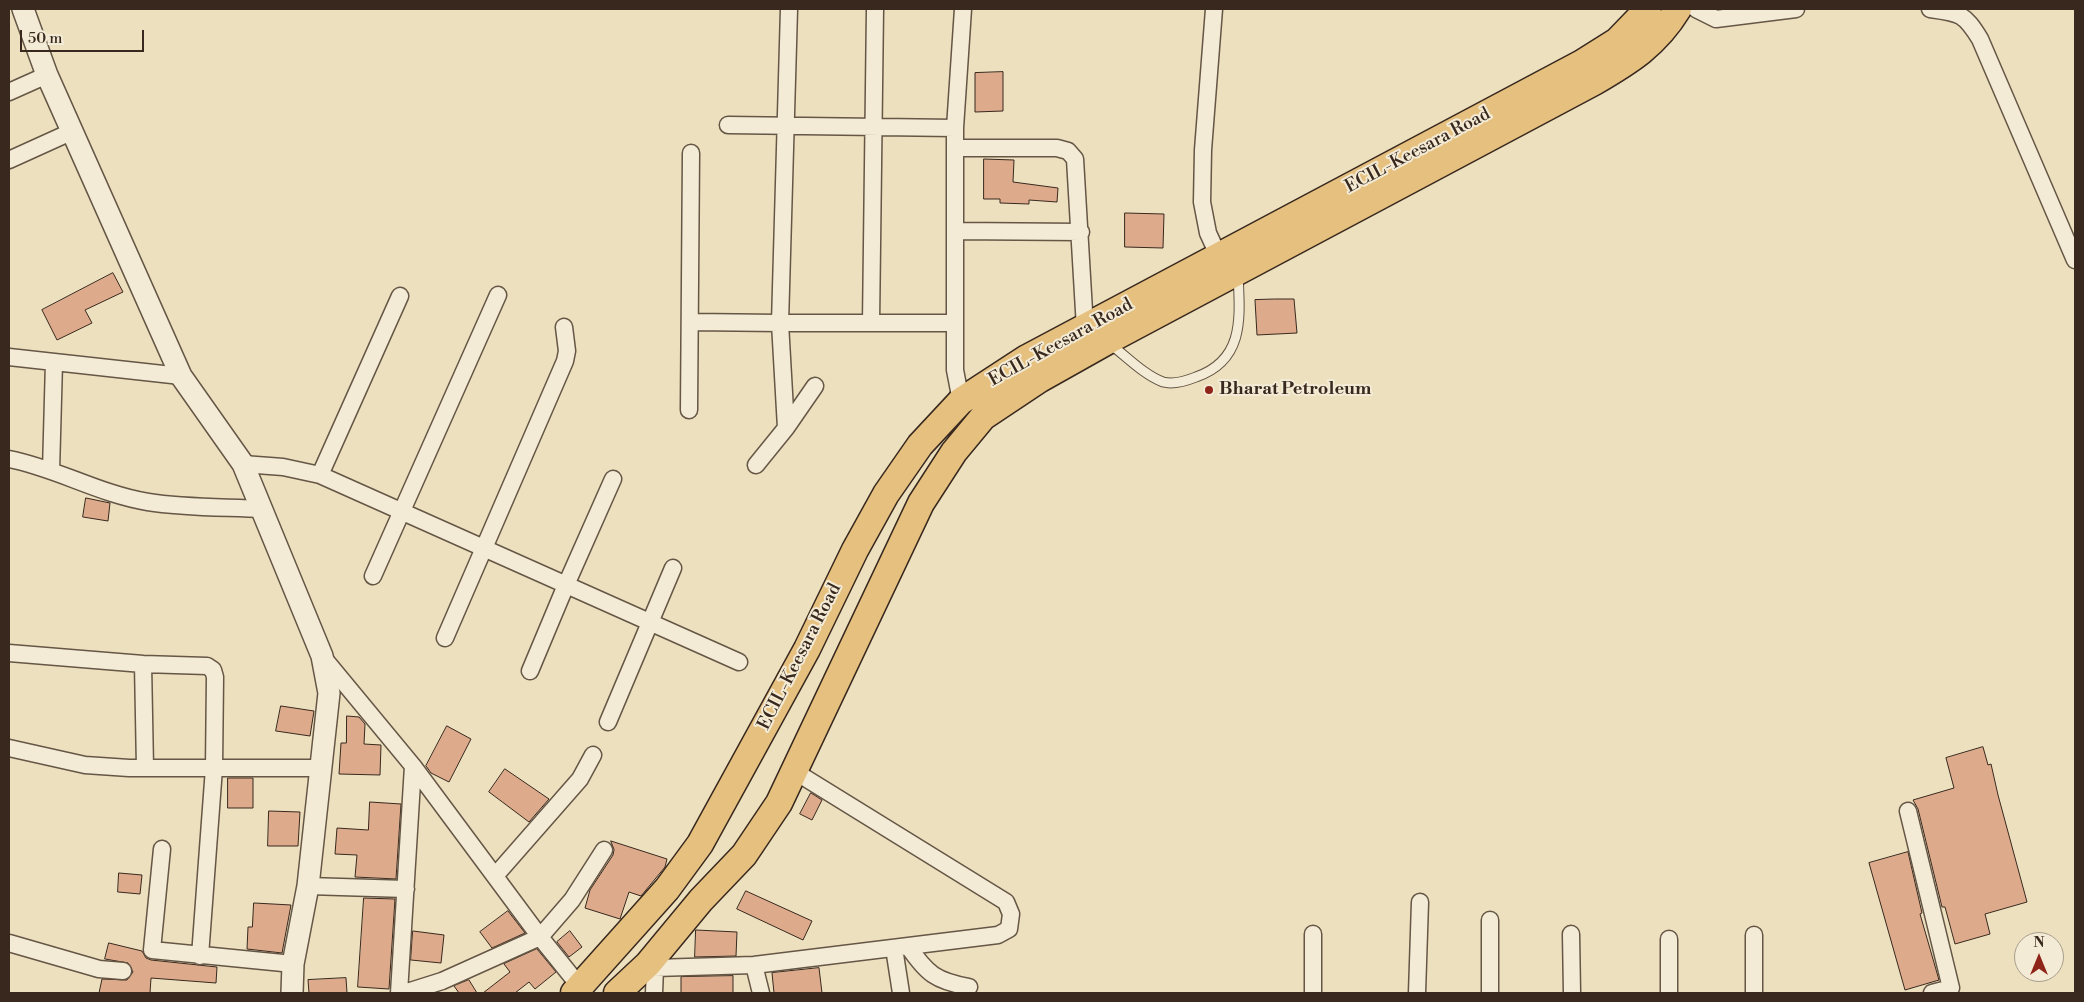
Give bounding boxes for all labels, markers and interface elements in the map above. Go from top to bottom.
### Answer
scale bar [22,20,146,52]
text: 50 m [28,29,62,48]
street label: ECIL-Keesara Road [1342,104,1494,198]
street label: ECIL-Keesara Road [985,294,1137,392]
place label: Bharat Petroleum [1219,379,1371,401]
marker: Bharat Petroleum [1203,384,1215,396]
street label: ECIL-Keesara Road [754,580,846,734]
north arrow [2014,932,2064,982]
text: N [2033,934,2045,952]

